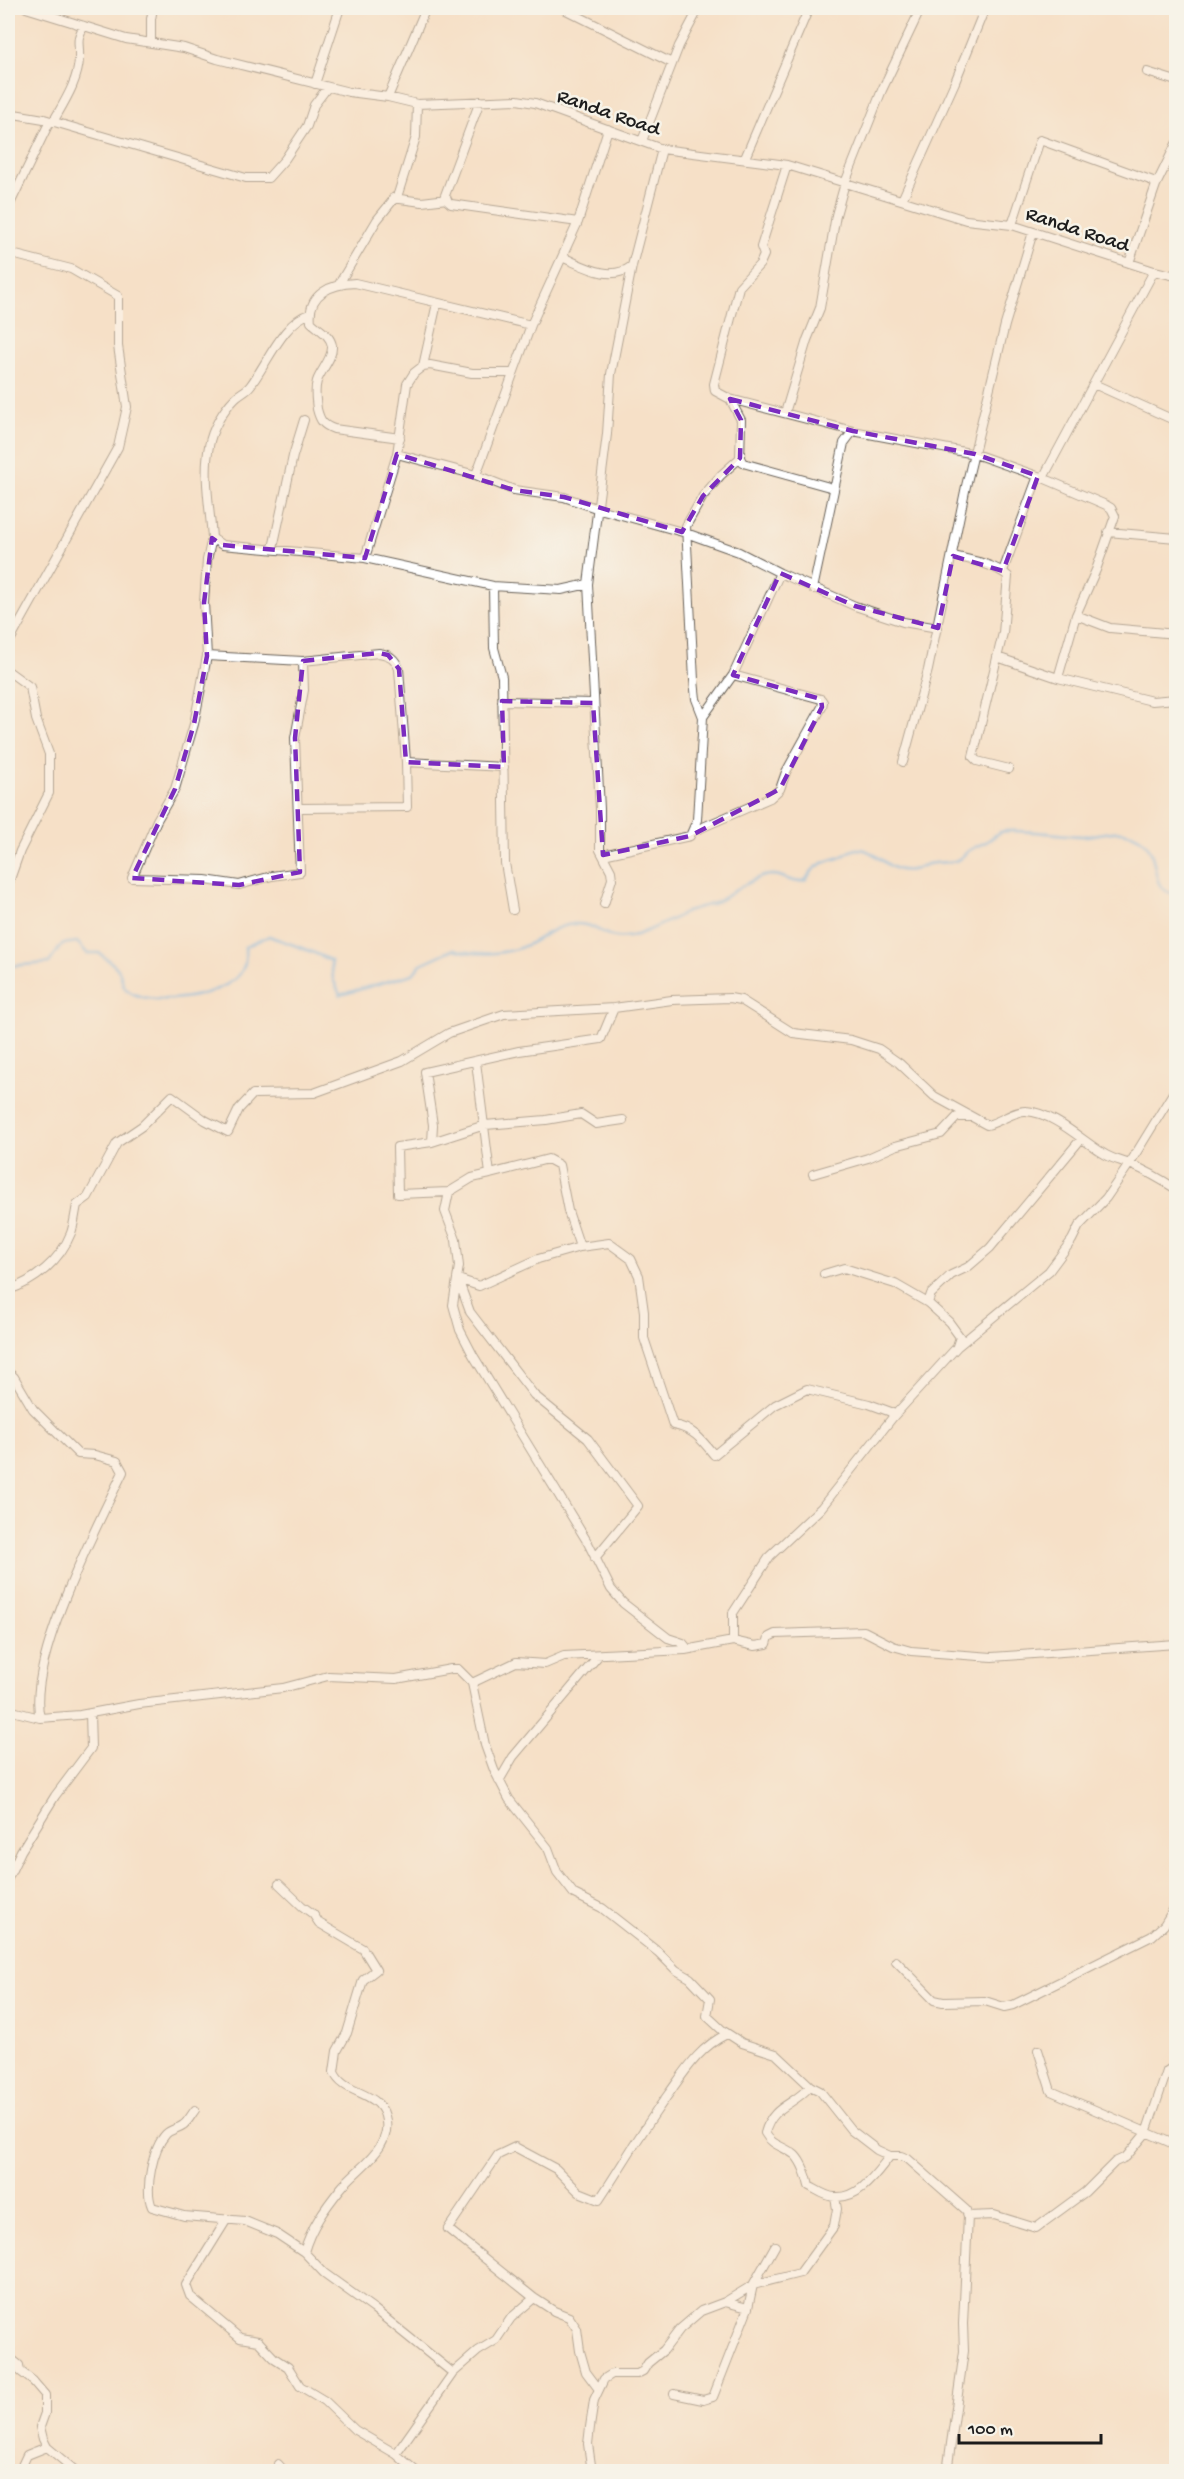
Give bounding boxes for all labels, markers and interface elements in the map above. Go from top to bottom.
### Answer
street label: Randa Road [553,85,664,144]
street label: Randa Road [1022,203,1133,260]
scale bar [959,2407,1102,2445]
text: 100 m [967,2420,1013,2441]

